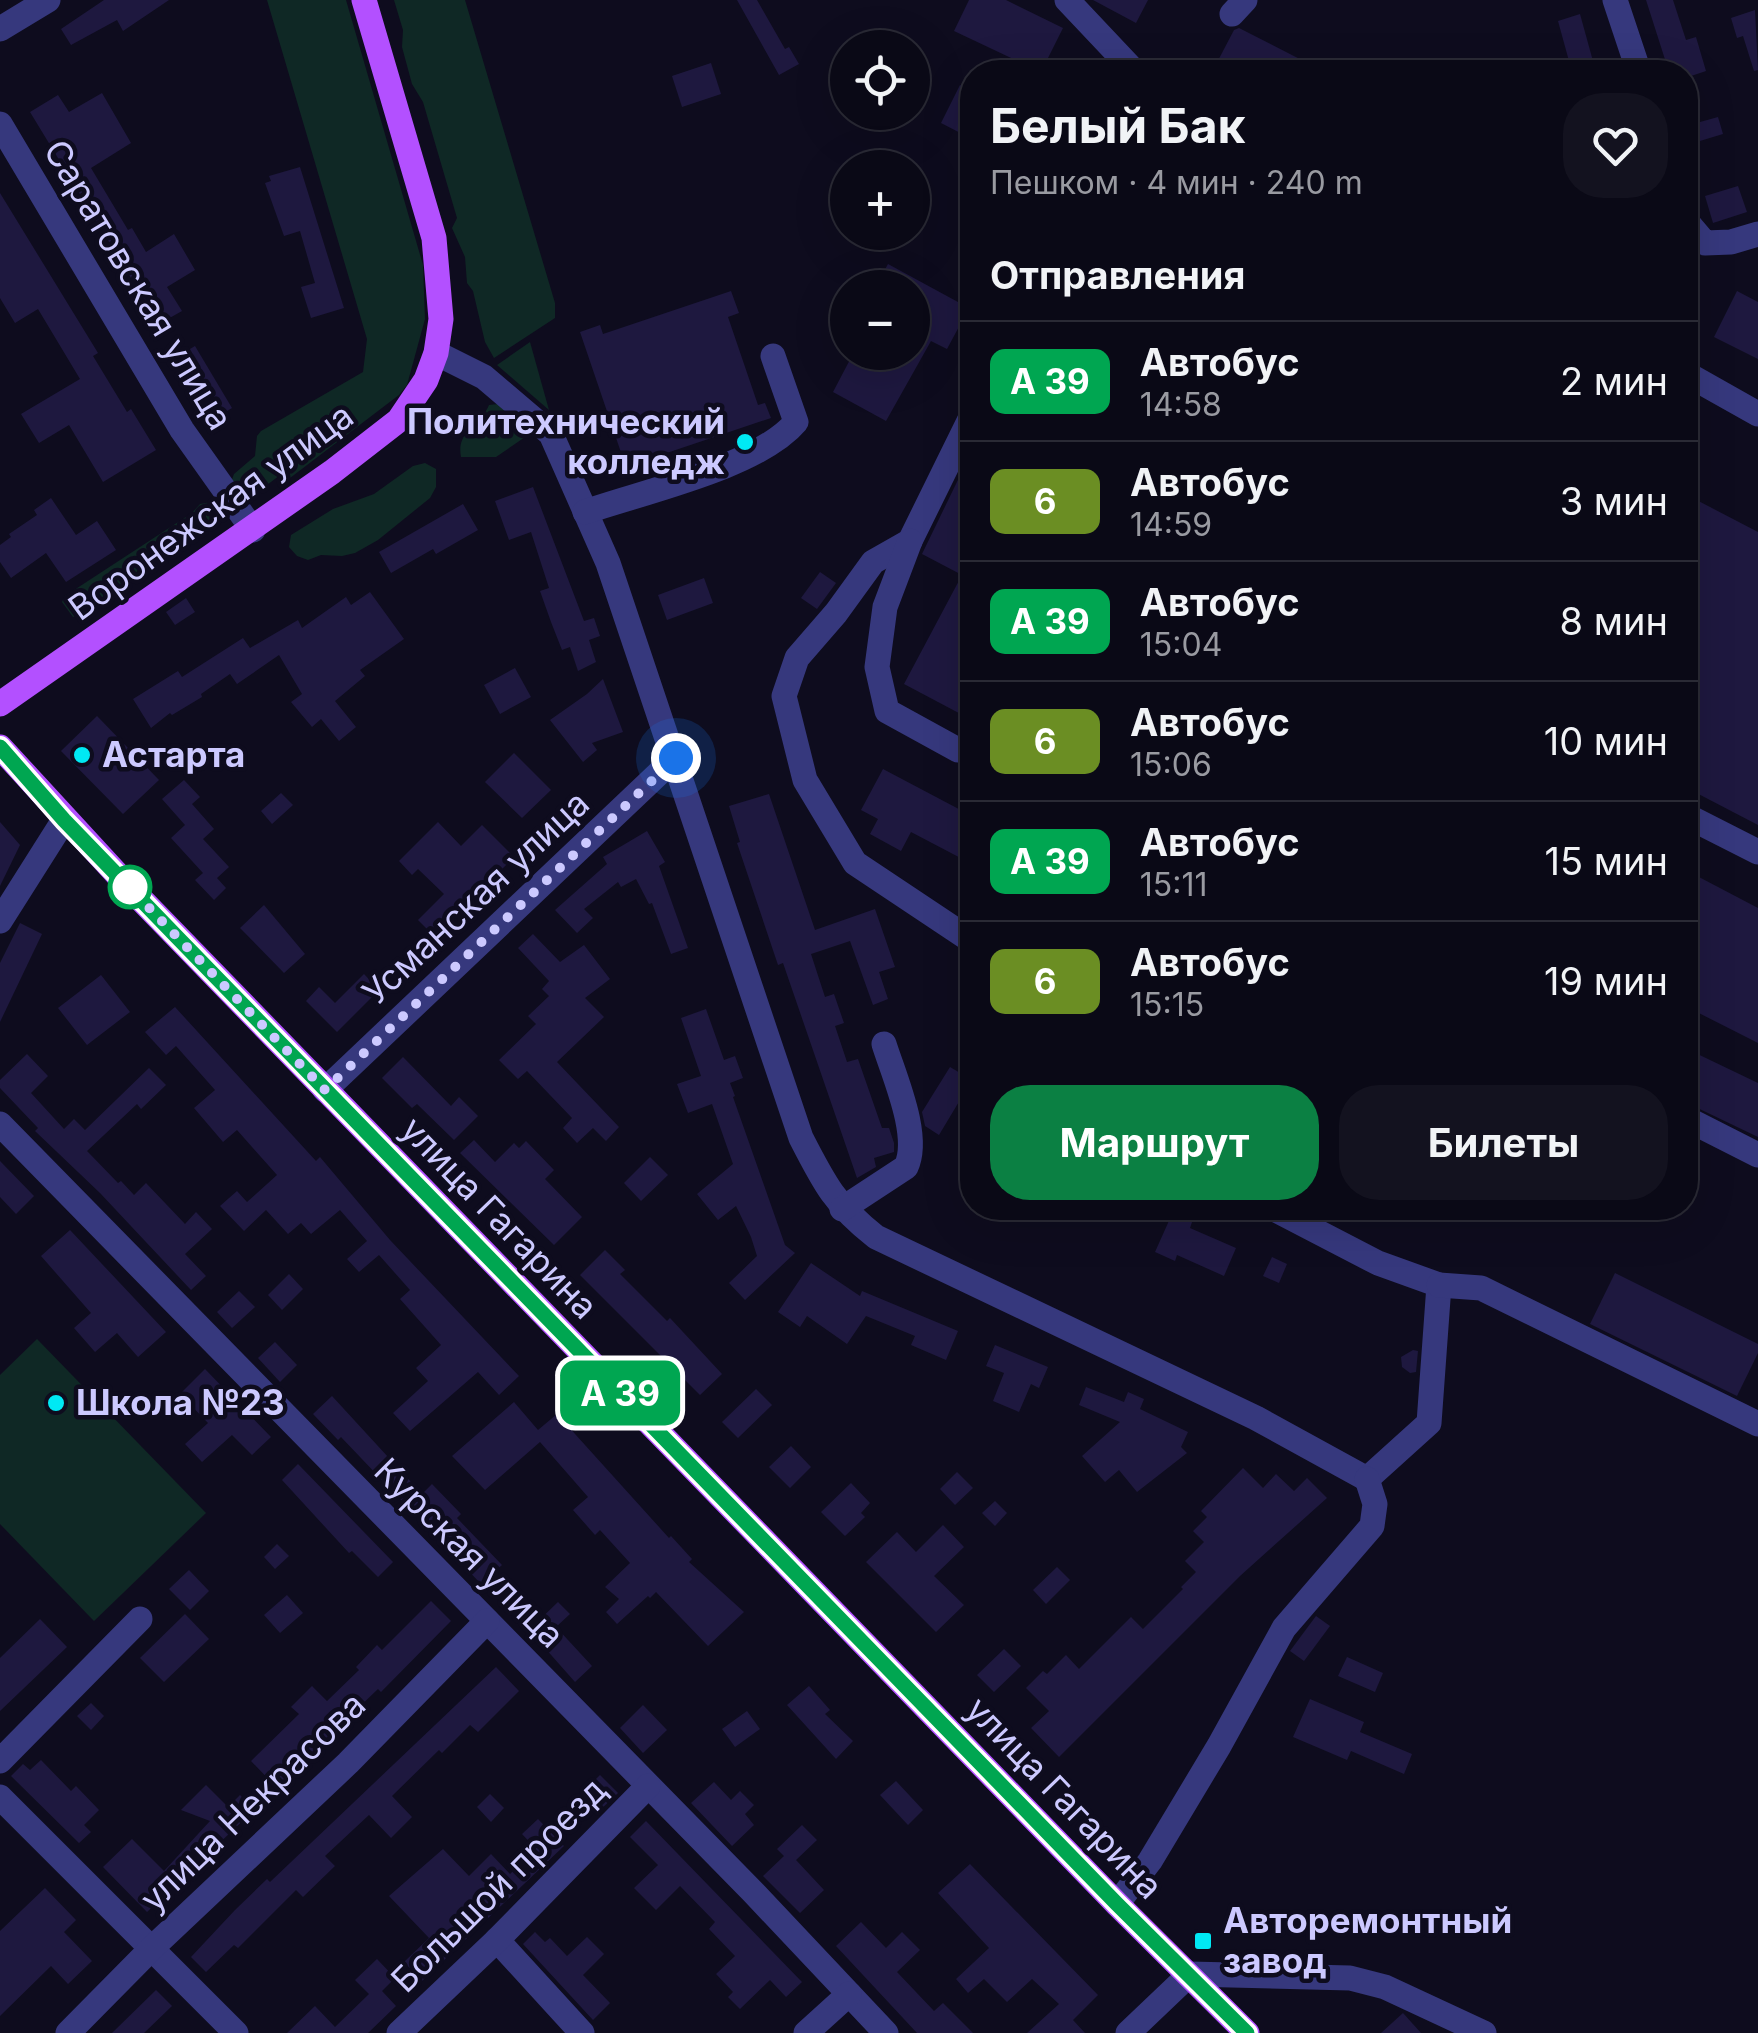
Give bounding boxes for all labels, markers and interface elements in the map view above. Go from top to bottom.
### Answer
map controls [830,30,930,370]
button: locate [830,30,930,130]
button: heart [1563,93,1668,198]
text: Белый Бак [990,96,1246,155]
street label: Саратовская улица [36,132,242,437]
button: + [830,150,930,250]
text: Пешком · 4 мин · 240 m [990,163,1363,202]
text: Отправления [990,252,1245,298]
button: − [830,270,930,370]
text: Автобус [1140,339,1300,385]
text: 2 мин [1560,358,1668,404]
text: А 39 [1010,360,1090,402]
text: 14:58 [1140,385,1222,424]
street label: Воронежская улица [60,394,361,629]
place label: Политехнический колледж [407,400,725,482]
marker: Политехнический колледж [734,431,756,453]
text: Автобус [1130,459,1290,505]
text: 3 мин [1560,478,1668,524]
text: 6 [1034,480,1056,522]
text: 14:59 [1130,505,1212,544]
text: Автобус [1140,579,1300,625]
text: 8 мин [1560,598,1668,644]
text: А 39 [1010,600,1090,642]
text: 15:04 [1140,625,1222,664]
text: Автобус [1130,699,1290,745]
text: 10 мин [1544,718,1668,764]
text: 6 [1034,720,1056,762]
place label: Астарта [102,733,245,775]
your location [651,733,701,783]
marker: Астарта [71,744,93,766]
text: 15:06 [1130,745,1212,784]
street label: Усманская улица [354,782,597,1013]
text: Автобус [1140,819,1300,865]
text: 15 мин [1545,838,1668,884]
text: А 39 [1010,840,1090,882]
text: 15:11 [1140,865,1207,904]
unlabelled marker [109,866,151,908]
text: Автобус [1130,939,1290,985]
text: 19 мин [1544,958,1668,1004]
text: 6 [1034,960,1056,1002]
text: 15:15 [1130,985,1204,1024]
button: Маршрут [990,1085,1319,1200]
button: Билеты [1339,1085,1668,1200]
street label: улица Гагарина [393,1108,607,1327]
line badge: А 39 [550,1360,690,1426]
text: А 39 [580,1372,660,1414]
place label: Школа №23 [76,1381,285,1423]
marker: Школа №23 [45,1392,67,1414]
street label: Курская улица [366,1449,573,1656]
street label: улица Некрасова [131,1683,374,1919]
street label: улица Гагарина [958,1688,1172,1907]
street label: Большой проезд [382,1768,614,2000]
place label: Авторемонтный завод [1223,1899,1512,1981]
marker: Авторемонтный завод [1192,1930,1214,1952]

